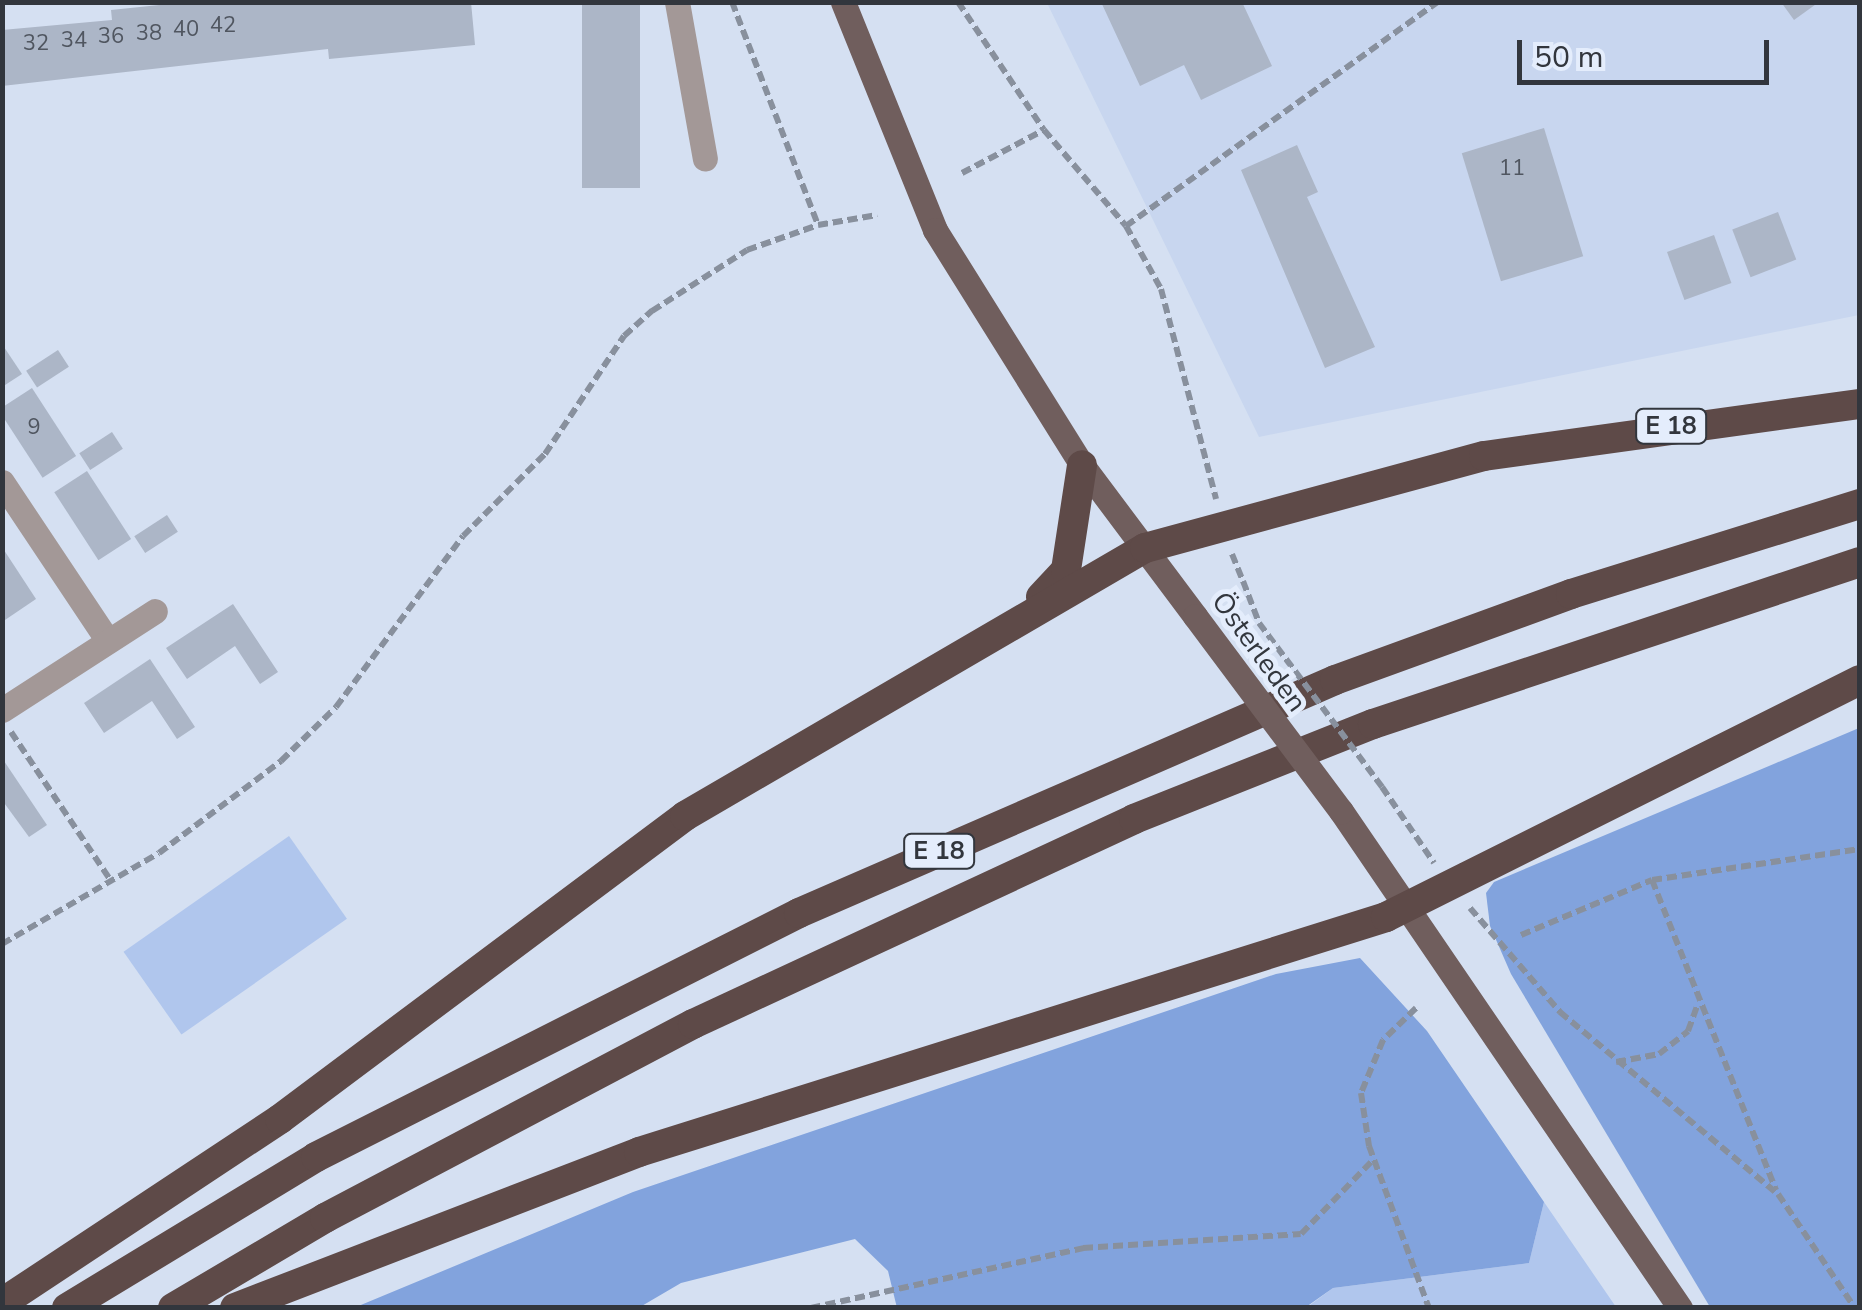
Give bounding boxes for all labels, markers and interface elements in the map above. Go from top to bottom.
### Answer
house number: 42 [210,13,236,39]
house number: 40 [173,17,199,43]
scale bar [1522,20,1774,82]
house number: 38 [136,21,162,47]
house number: 36 [98,24,124,50]
house number: 34 [61,28,87,54]
house number: 32 [23,31,49,57]
text: 50 m [1534,37,1603,78]
house number: 11 [1499,156,1525,182]
road number: E 18 [1634,406,1708,446]
house number: 9 [27,415,41,441]
street label: Österleden [1204,586,1314,718]
road number: E 18 [902,831,976,871]

